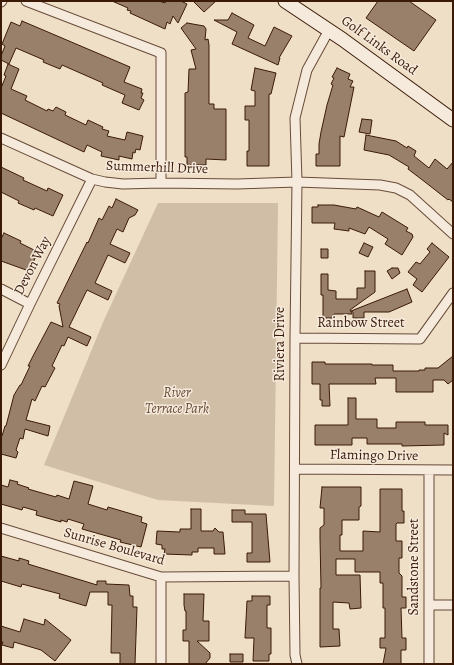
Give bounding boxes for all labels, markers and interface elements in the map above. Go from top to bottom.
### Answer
street label: Golf Links Road [338,13,420,79]
street label: Summerhill Drive [106,158,208,178]
street label: Devon Way [11,234,55,298]
street label: Riviera Drive [273,307,289,381]
street label: Rainbow Street [317,316,405,332]
park label: River Terrace Park [145,386,209,418]
street label: Flamingo Drive [330,447,418,465]
street label: Sandstone Street [407,518,423,616]
street label: Sunrise Boulevard [62,525,166,569]

